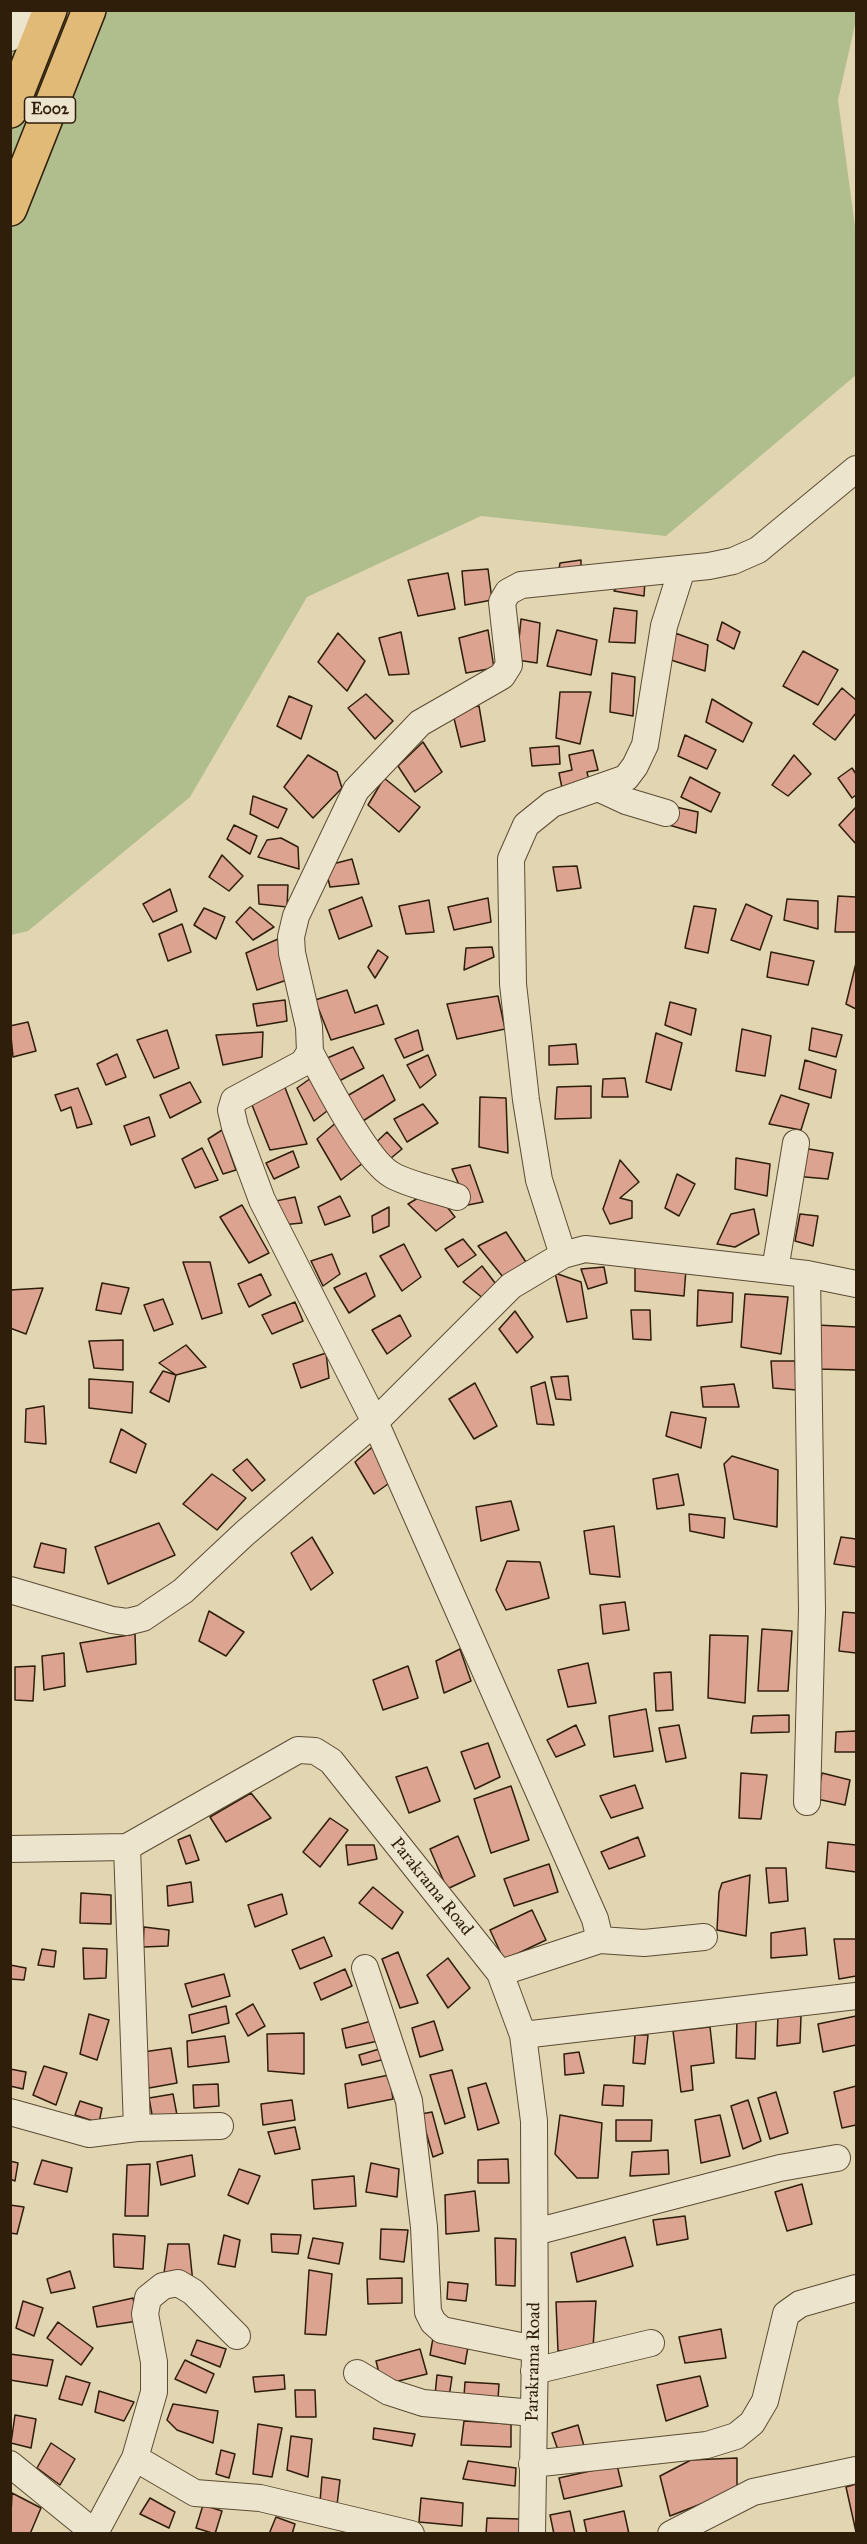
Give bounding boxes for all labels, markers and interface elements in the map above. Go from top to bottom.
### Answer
road number: E002 [25,97,76,123]
street label: Parakrama Road [385,1834,477,1940]
street label: Parakrama Road [522,2302,546,2422]

